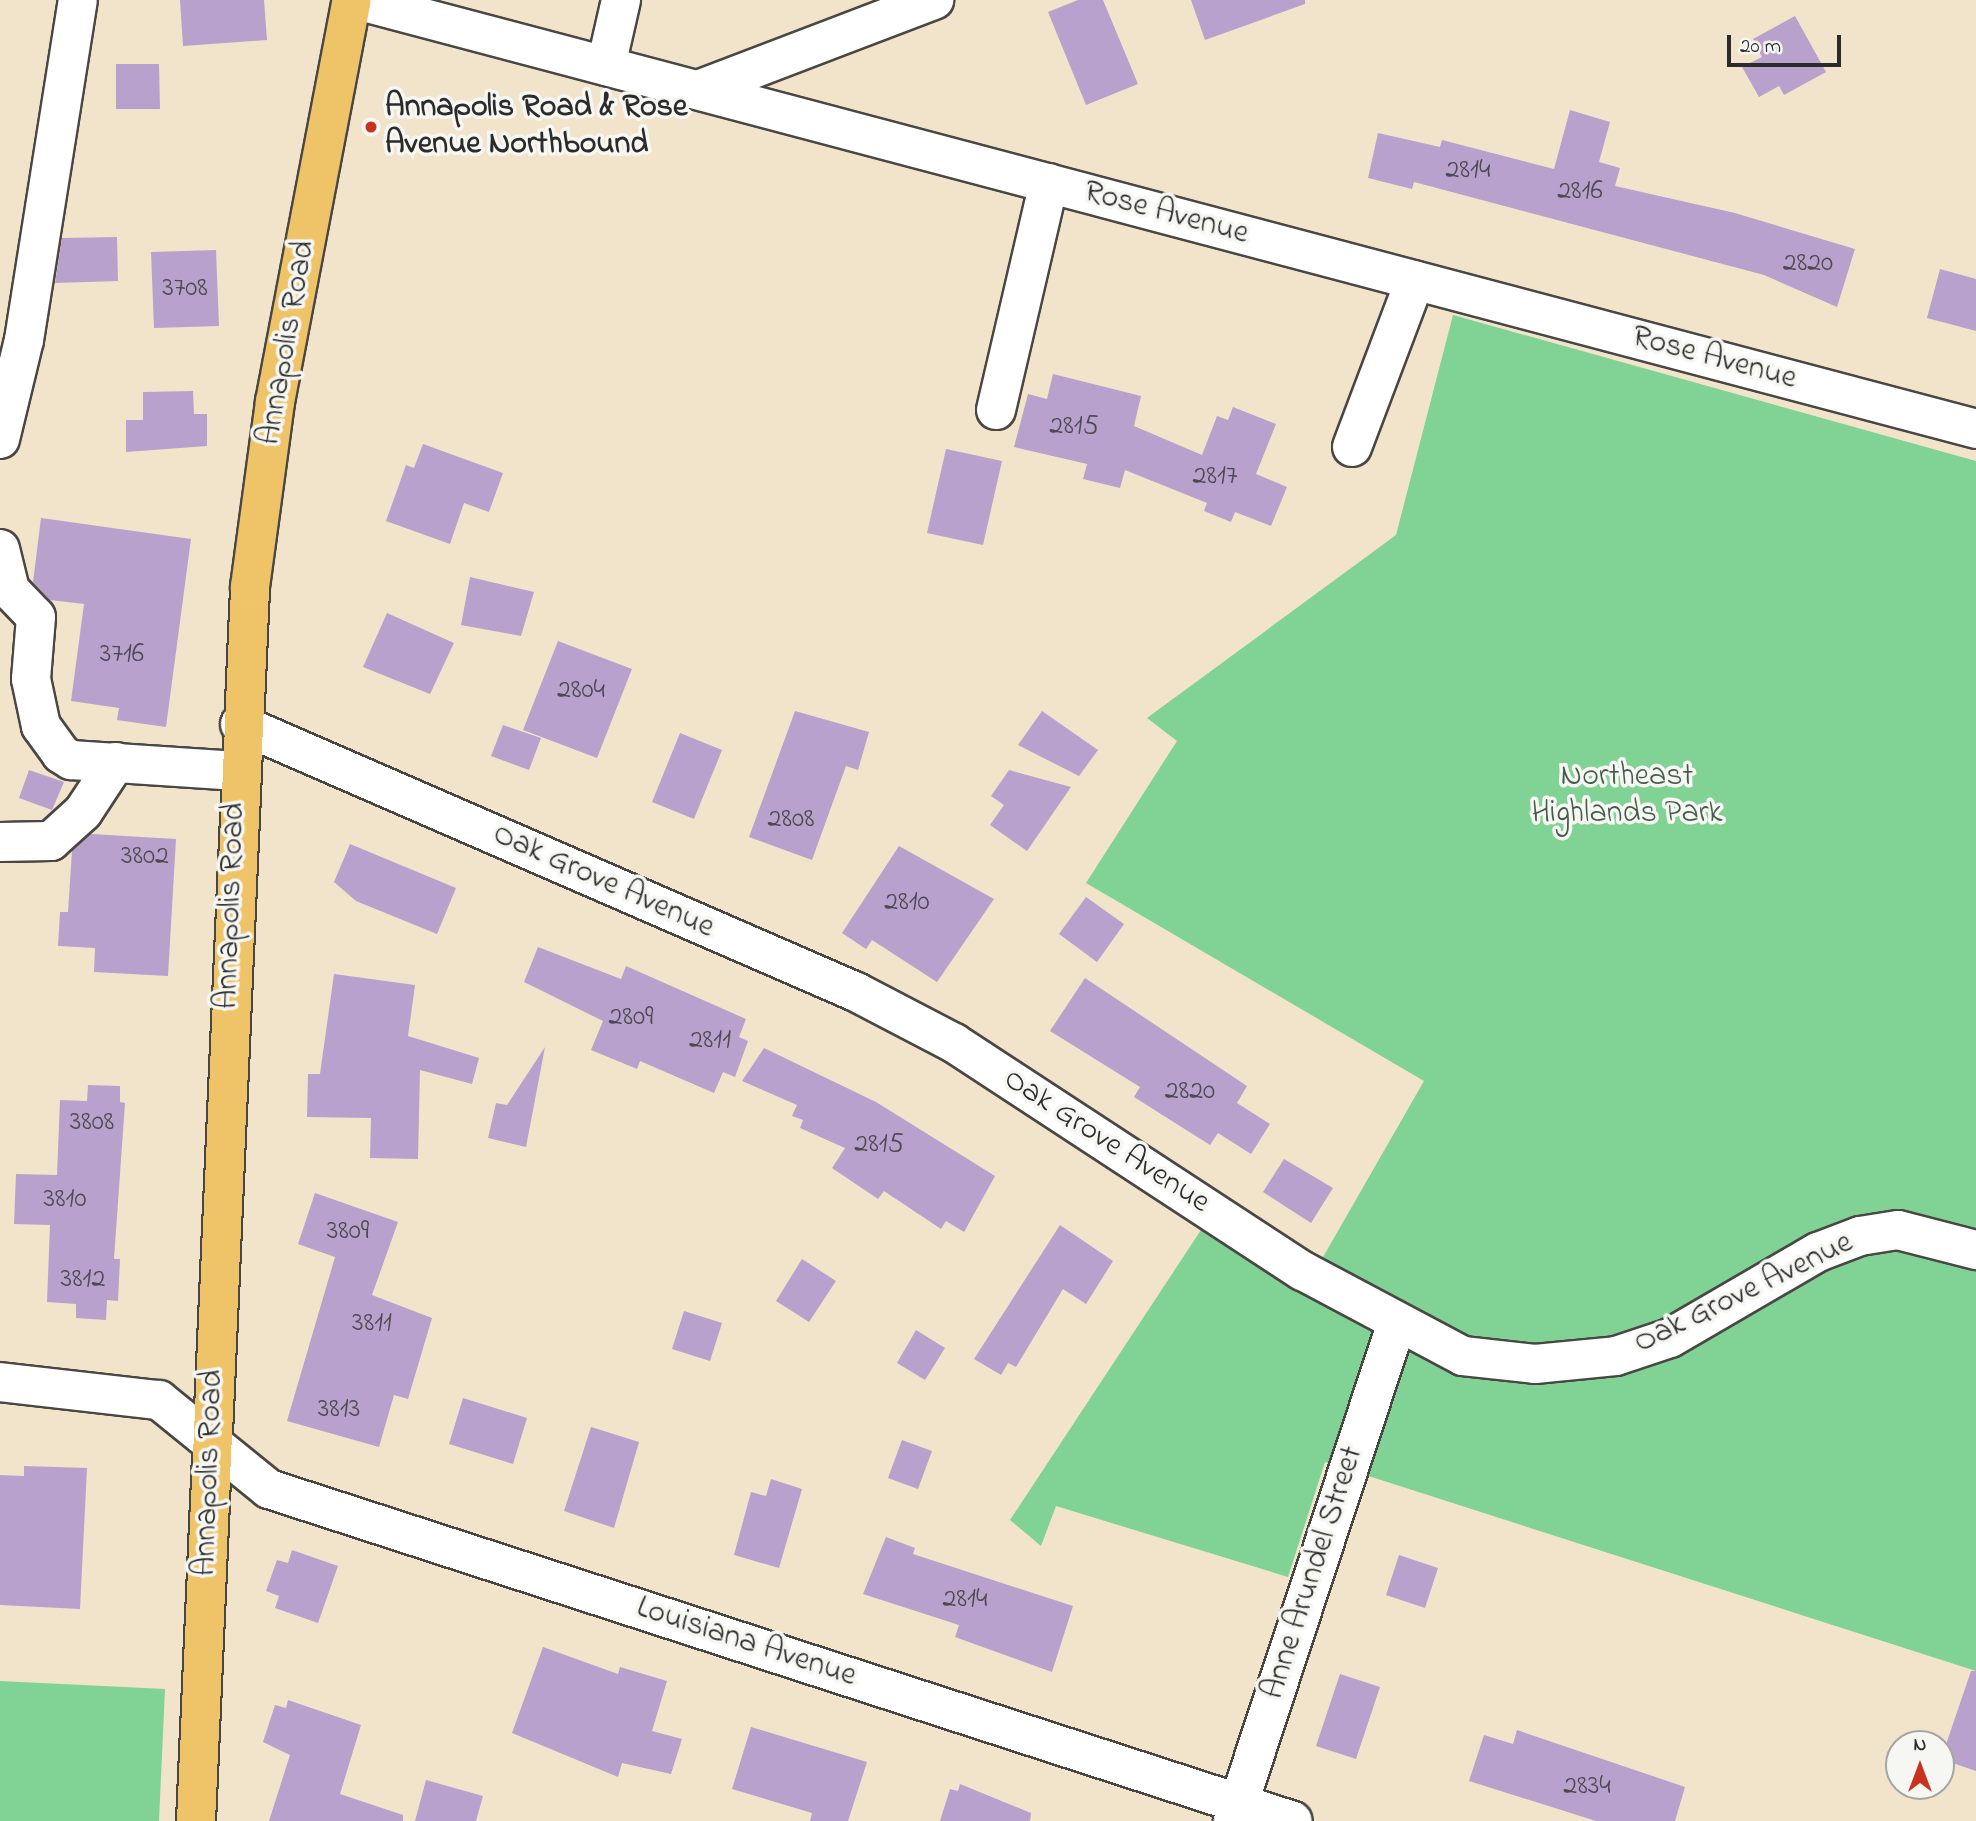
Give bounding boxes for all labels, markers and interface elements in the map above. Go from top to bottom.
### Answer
scale bar [1731,21,1845,65]
text: 20 m [1740,32,1781,62]
place label: Annapolis Road & Rose Avenue Northbound [385,90,687,165]
marker: Annapolis Road & Rose Avenue Northbound [363,119,379,135]
house number: 2814 [1446,154,1490,188]
street label: Rose Avenue [1080,174,1252,254]
house number: 2816 [1557,175,1603,209]
street label: Annapolis Road [251,238,325,448]
house number: 2820 [1783,247,1833,281]
house number: 3708 [162,272,208,306]
street label: Rose Avenue [1628,319,1800,399]
house number: 2815 [1049,410,1099,444]
house number: 2817 [1193,460,1237,494]
house number: 3716 [100,638,144,672]
house number: 2804 [557,674,605,708]
park label: Northeast Highlands Park [1531,759,1723,834]
street label: Annapolis Road [209,802,255,1010]
house number: 2808 [767,803,815,837]
street label: Oak Grove Avenue [486,816,720,948]
house number: 3802 [121,840,169,874]
house number: 2810 [884,886,930,920]
house number: 2809 [609,1001,653,1035]
house number: 2811 [689,1024,731,1058]
street label: Oak Grove Avenue [996,1061,1216,1223]
house number: 2820 [1165,1075,1215,1109]
house number: 3808 [70,1106,114,1140]
house number: 2815 [854,1128,904,1162]
house number: 3810 [43,1183,87,1217]
house number: 3809 [327,1215,369,1249]
street label: Oak Grove Avenue [1629,1225,1859,1363]
house number: 3812 [61,1263,105,1297]
house number: 3811 [352,1307,392,1341]
street label: Annapolis Road [187,1369,233,1577]
house number: 3813 [318,1393,360,1427]
street label: Anne Arundel Street [1255,1442,1373,1704]
house number: 2814 [943,1583,987,1617]
street label: Louisiana Avenue [631,1589,861,1697]
north arrow [1885,1730,1955,1800]
text: N [1914,1732,1926,1759]
house number: 2834 [1563,1770,1611,1804]

